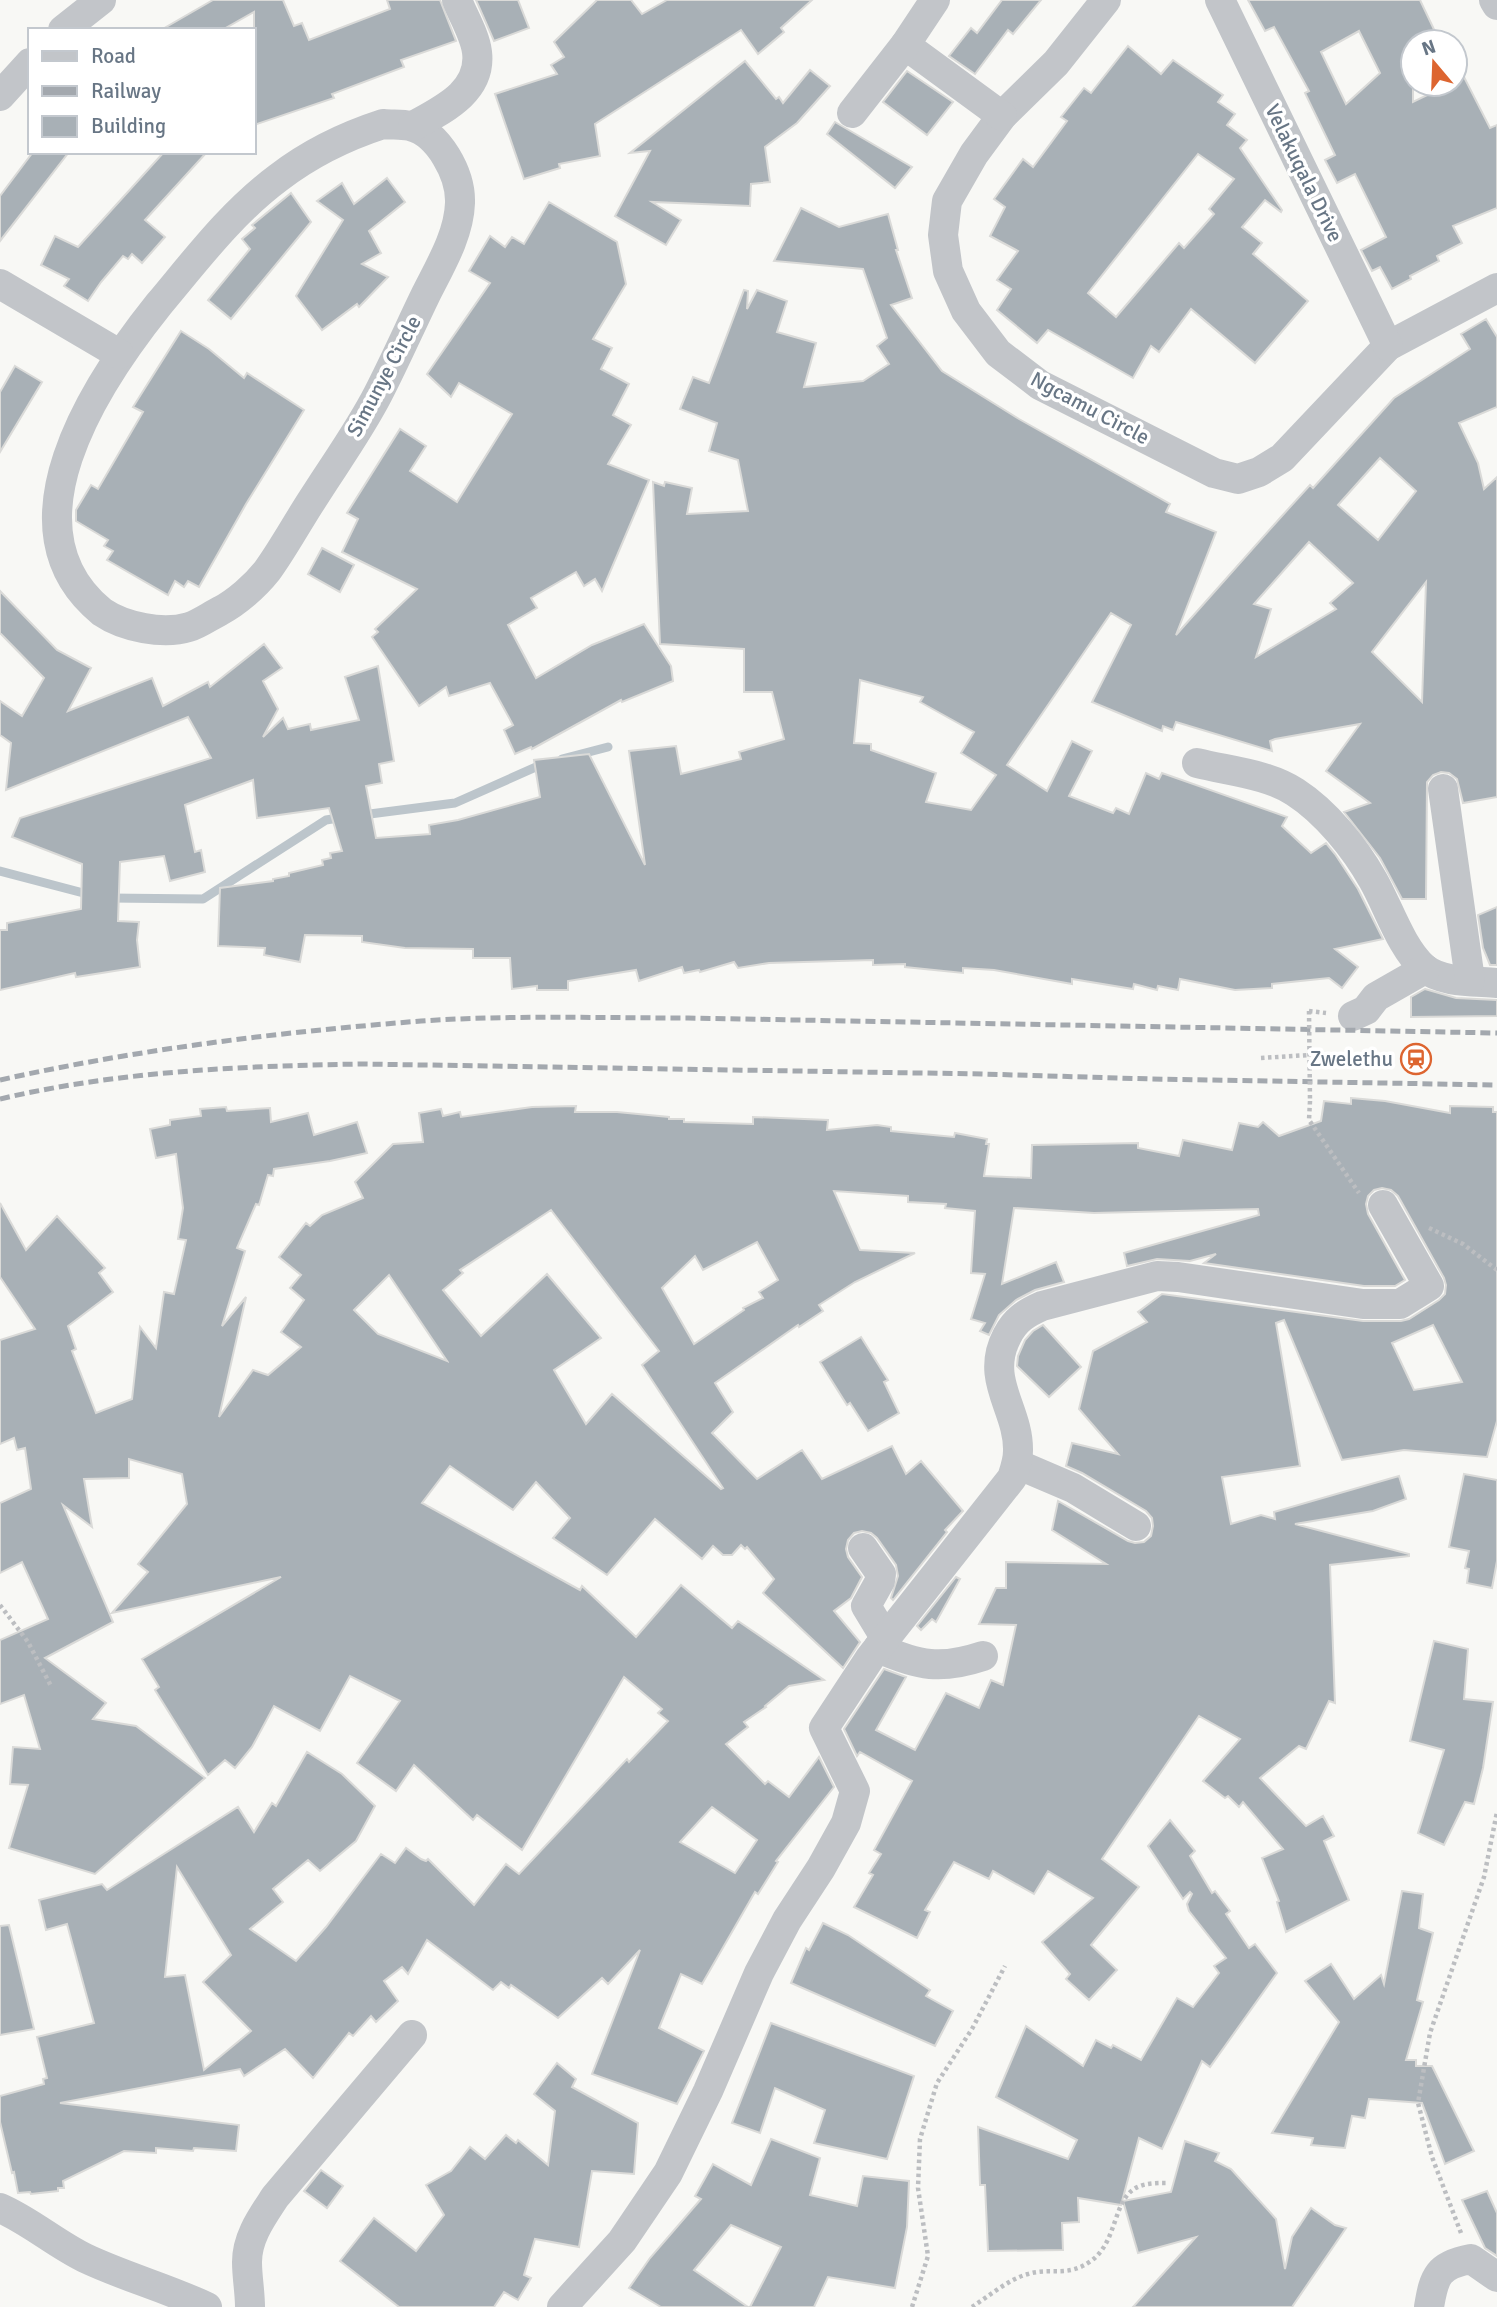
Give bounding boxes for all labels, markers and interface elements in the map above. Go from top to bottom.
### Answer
legend [28,28,256,154]
north arrow [1399,28,1469,98]
text: N [1419,34,1439,61]
text: Road [91,43,136,69]
text: Railway [91,78,161,104]
street label: Velakuqala Drive [1259,100,1349,246]
text: Building [91,113,166,139]
street label: Simunye Circle [341,311,427,441]
street label: Ngcamu Circle [1026,366,1154,450]
station icon: Zwelethu [1399,1042,1433,1076]
place label: Zwelethu [1310,1046,1393,1072]

